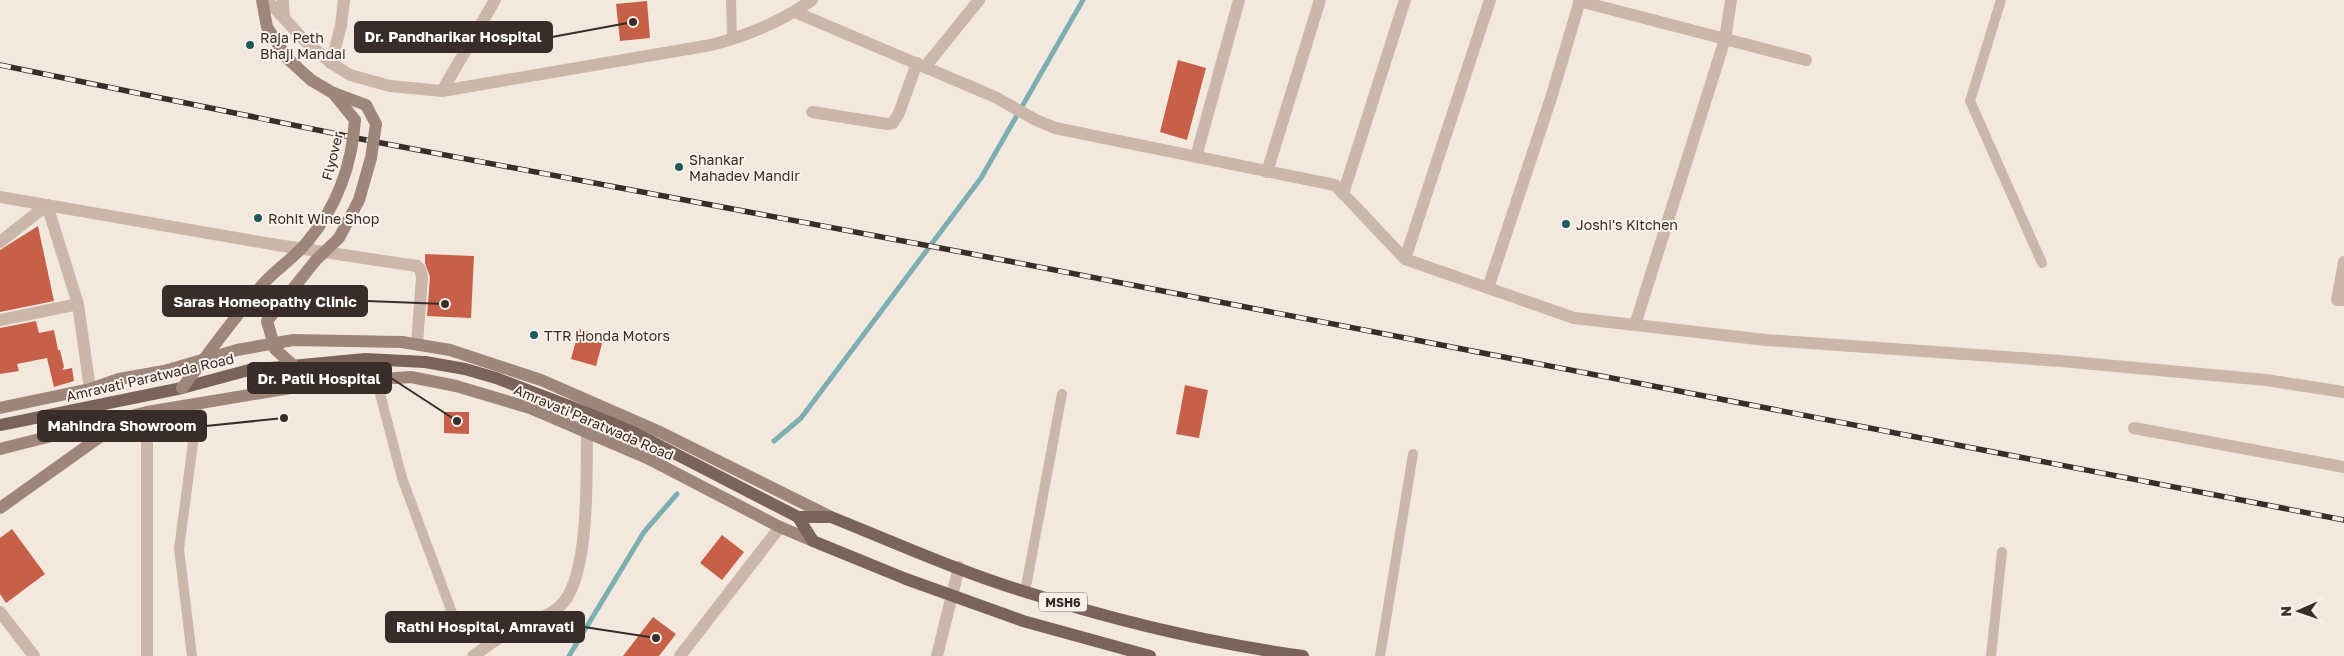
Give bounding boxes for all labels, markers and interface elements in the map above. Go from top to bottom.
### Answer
callout: Dr. Pandharikar Hospital [355,22,552,52]
text: Dr. Pandharikar Hospital [365,27,541,45]
place label: Raja Peth Bhaji Mandai [260,29,346,62]
marker: Raja Peth Bhaji Mandai [244,39,256,51]
street label: Flyover [318,129,346,182]
place label: Shankar Mahadev Mandir [689,151,800,184]
marker: Shankar Mahadev Mandir [673,161,685,173]
place label: Rohit Wine Shop [268,210,379,227]
marker: Rohit Wine Shop [252,212,264,224]
place label: Joshi's Kitchen [1576,216,1678,233]
marker: Joshi's Kitchen [1560,218,1572,230]
callout: Saras Homeopathy Clinic [163,286,367,316]
text: Saras Homeopathy Clinic [173,292,357,310]
place label: TTR Honda Motors [544,327,670,344]
marker: TTR Honda Motors [528,329,540,341]
street label: Amravati Paratwada Road [64,349,236,405]
callout: Dr. Patil Hospital [248,363,391,393]
text: Dr. Patil Hospital [258,369,380,387]
street label: Amravati Paratwada Road [512,381,676,463]
callout: Mahindra Showroom [38,411,206,441]
text: Mahindra Showroom [48,416,196,434]
north arrow [2274,586,2324,636]
road number: MSH6 [1039,592,1087,612]
text: N [2277,606,2294,617]
callout: Rathi Hospital, Amravati [386,612,584,642]
text: Rathi Hospital, Amravati [396,617,574,635]

